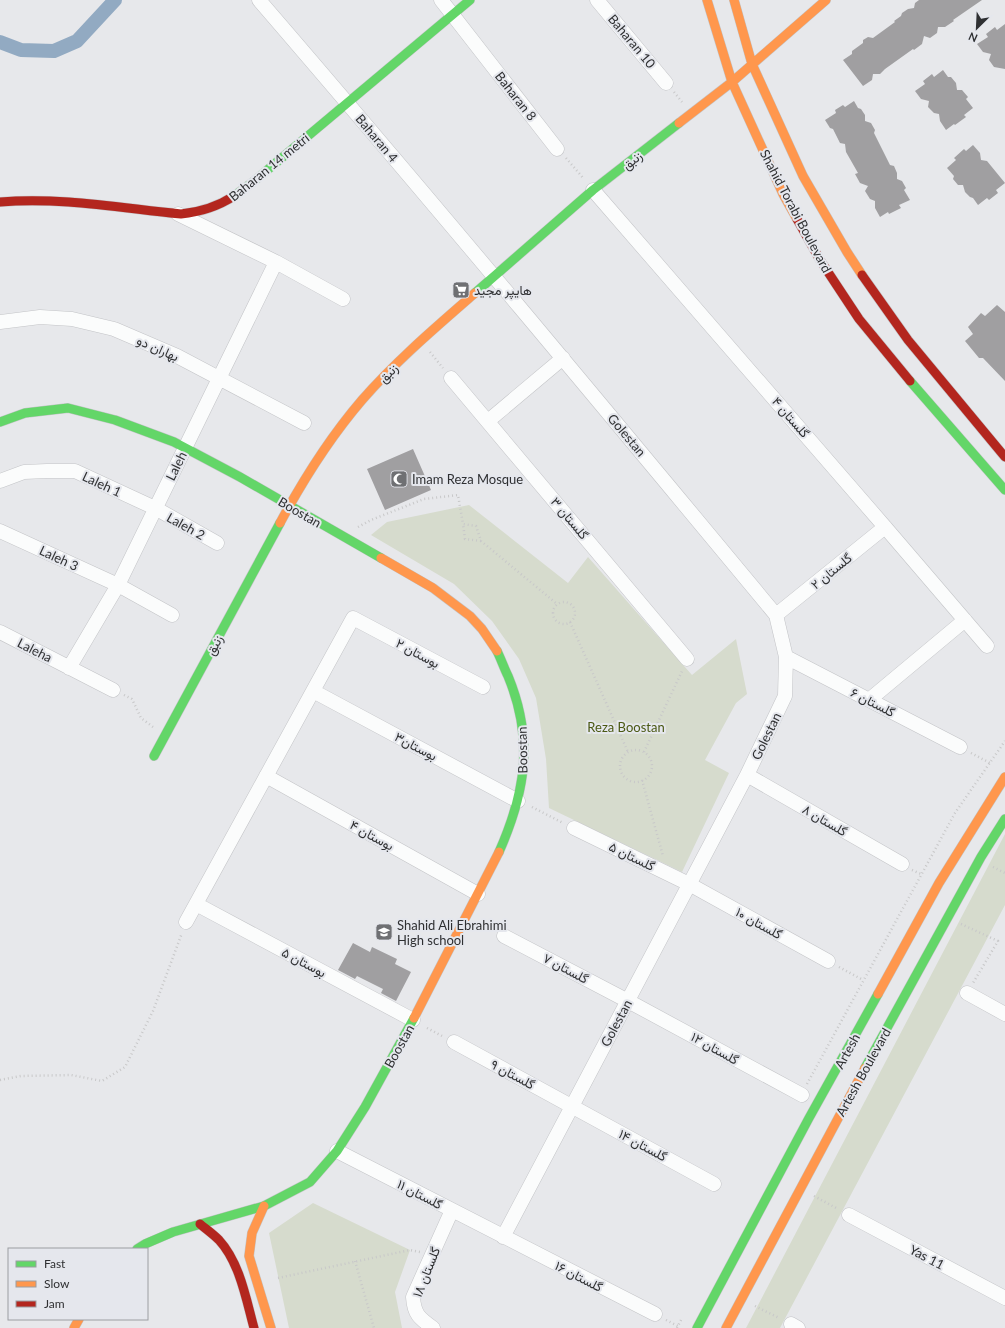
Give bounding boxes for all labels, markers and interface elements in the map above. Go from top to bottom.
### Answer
north arrow [957,8,997,48]
street label: Baharan 10 [605,11,659,71]
text: N [966,30,979,45]
street label: Baharan 8 [492,68,540,124]
street label: Baharan 4 [352,111,402,166]
street label: Baharan 14 metri [226,130,312,204]
street label: زنبق [619,147,646,174]
street label: Shahid Torabi Boulevard [757,147,835,275]
supermarket icon: هایپر مجید [451,280,471,300]
place label: هایپر مجید [474,282,532,300]
street label: بهاران دو [134,332,182,365]
street label: زنبق [375,360,402,387]
street label: گلستان ۴ [768,393,813,441]
street label: Golestan [605,410,649,460]
street label: Laleh [162,449,190,483]
street label: Laleh 1 [80,468,124,500]
mosque icon: Imam Reza Mosque [389,469,409,489]
place label: Imam Reza Mosque [412,471,523,487]
street label: Boostan [276,493,324,531]
street label: گلستان ۳ [547,494,592,543]
street label: Laleh 2 [164,509,208,543]
street label: Laleh 3 [37,542,81,574]
street label: گلستان ۲ [807,549,856,593]
street label: زنبق [202,632,227,658]
street label: Laleha [15,635,55,665]
street label: بوستان ۲ [393,635,443,672]
street label: گلستان ۶ [848,684,898,721]
street label: Golestan [748,710,784,762]
park label: Reza Boostan [587,719,665,735]
street label: Boostan [514,726,530,774]
street label: بوستان۳ [392,728,440,765]
street label: گلستان ۸ [799,801,850,840]
street label: بوستان ۴ [347,816,397,855]
street label: گلستان ۵ [606,838,658,875]
street label: گلستان ۱۰ [732,904,785,943]
place label: Shahid Ali Ebrahimi High school [397,917,507,948]
school or university icon: Shahid Ali Ebrahimi High school [374,922,394,942]
street label: بوستان ۵ [279,944,329,981]
street label: گلستان ۷ [540,949,592,988]
street label: Golestan [597,997,635,1049]
street label: Boostan [381,1022,417,1070]
street label: Artesh Boulevard [832,1025,894,1119]
street label: گلستان ۱۲ [688,1028,742,1069]
street label: Artesh [831,1031,863,1071]
street label: گلستان ۹ [488,1056,538,1093]
street label: گلستان ۱۴ [616,1126,670,1165]
street label: گلستان ۱۱ [394,1176,446,1213]
street label: Yas 11 [907,1241,947,1273]
street label: گلستان ۱۸ [409,1244,444,1300]
legend [8,1248,148,1320]
text: Fast [44,1256,66,1271]
street label: گلستان ۱۶ [552,1257,606,1296]
text: Slow [44,1276,70,1291]
text: Jam [44,1296,65,1311]

